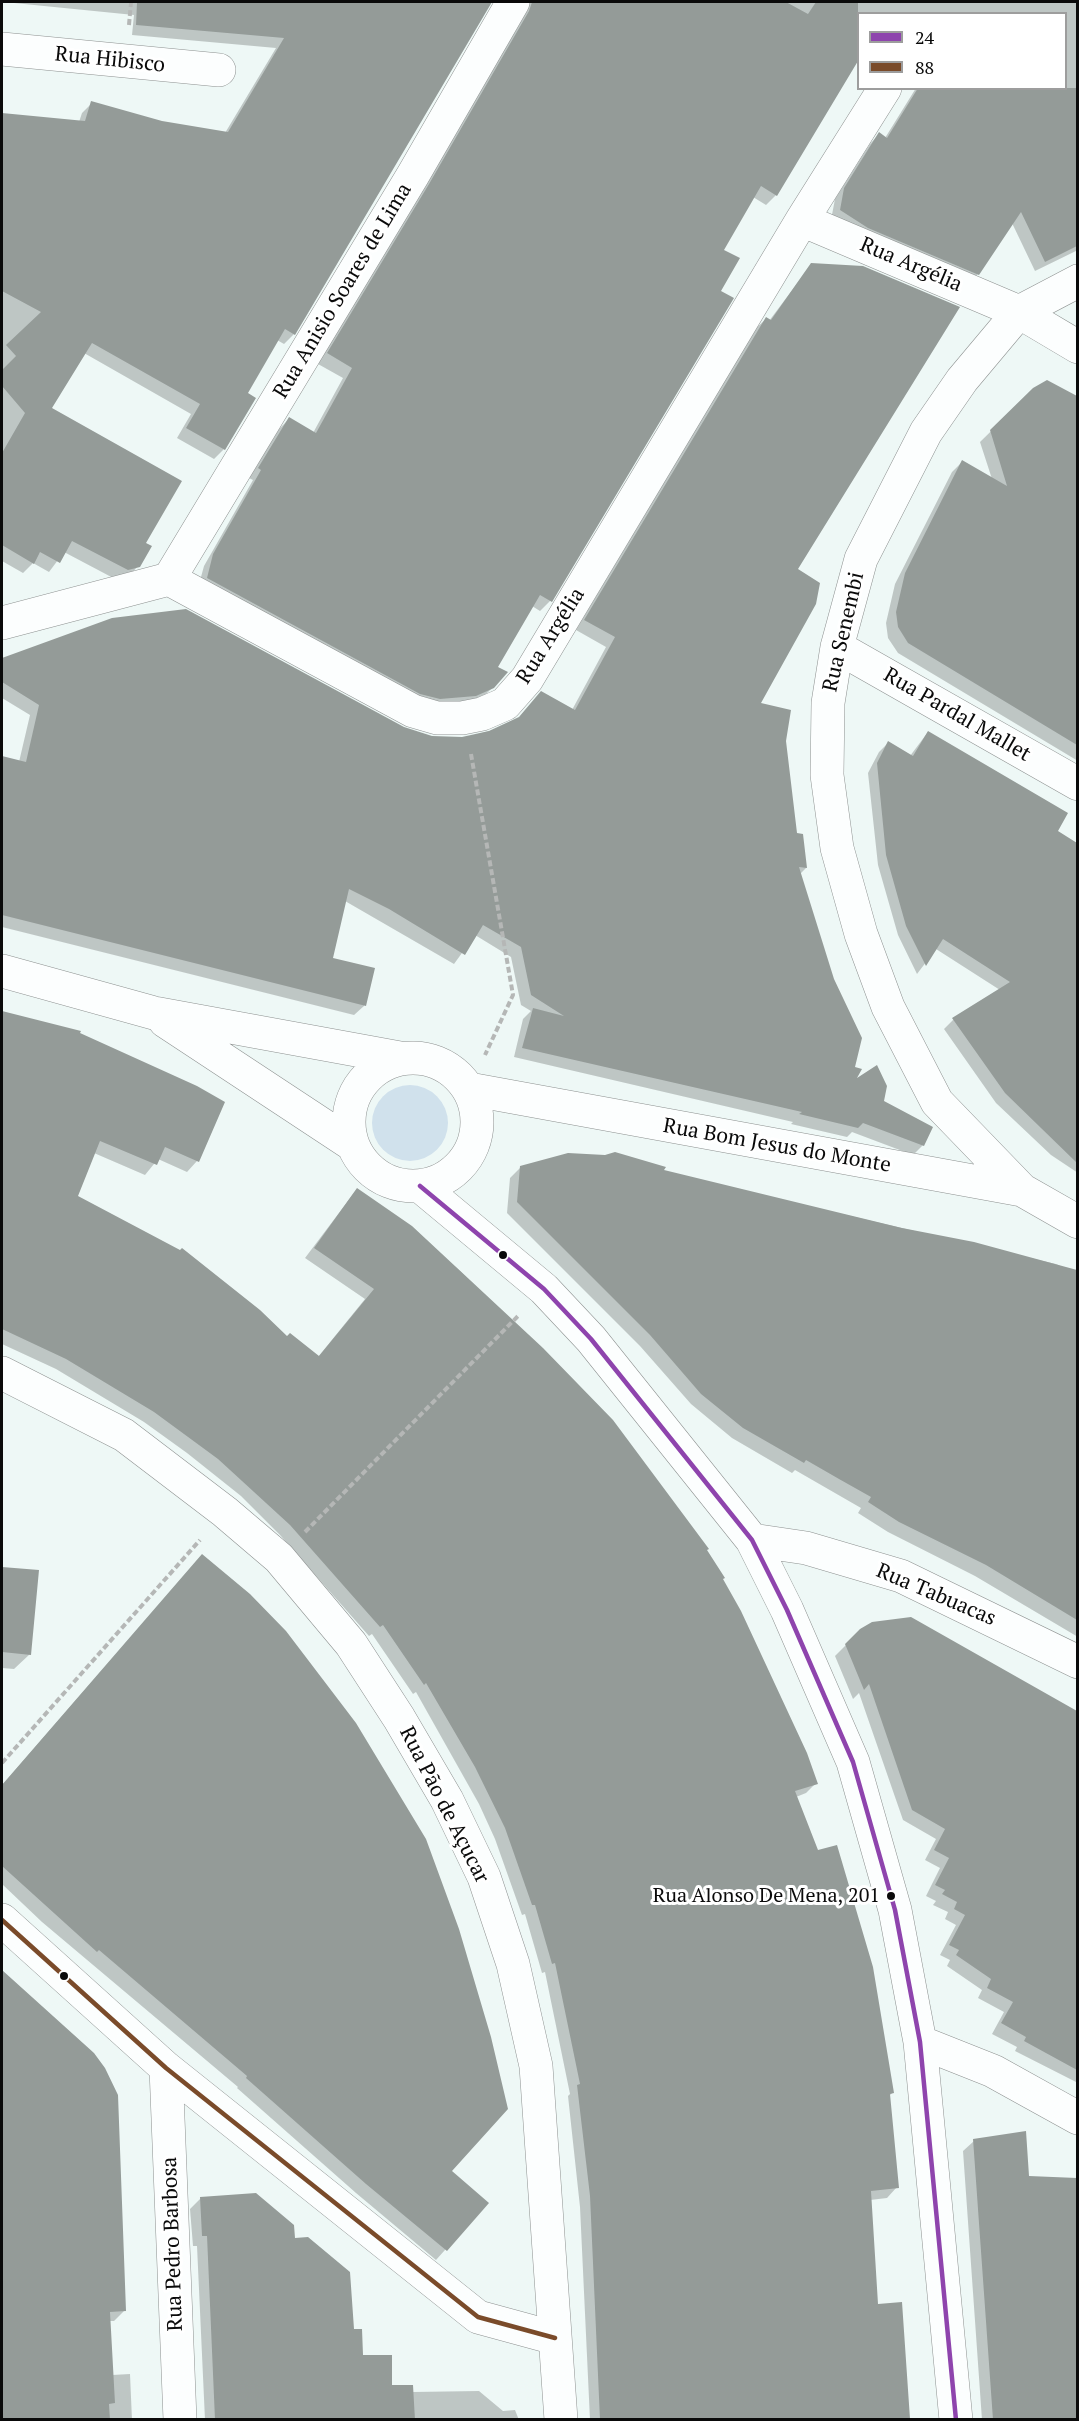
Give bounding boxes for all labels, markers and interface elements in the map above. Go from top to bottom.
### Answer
legend [857,12,1067,90]
text: 24 [915,25,934,49]
street label: Rua Hibisco [54,42,166,78]
text: 88 [915,55,934,79]
street label: Rua Anisio Soares de Lima [269,179,417,403]
street label: Rua Argélia [856,232,966,298]
street label: Rua Senembi [818,570,870,694]
street label: Rua Argélia [512,583,590,689]
street label: Rua Pardal Mallet [879,663,1035,767]
street label: Rua Bom Jesus do Monte [661,1114,893,1178]
unlabelled marker [497,1249,509,1261]
street label: Rua Tabuacas [872,1558,1000,1632]
street label: Rua Pão de Açucar [394,1723,494,1887]
place label: Rua Alonso De Mena, 201 [653,1884,880,1908]
marker: Rua Alonso De Mena, 201 [885,1890,897,1902]
unlabelled marker [58,1970,70,1982]
street label: Rua Pedro Barbosa [157,2156,189,2332]

